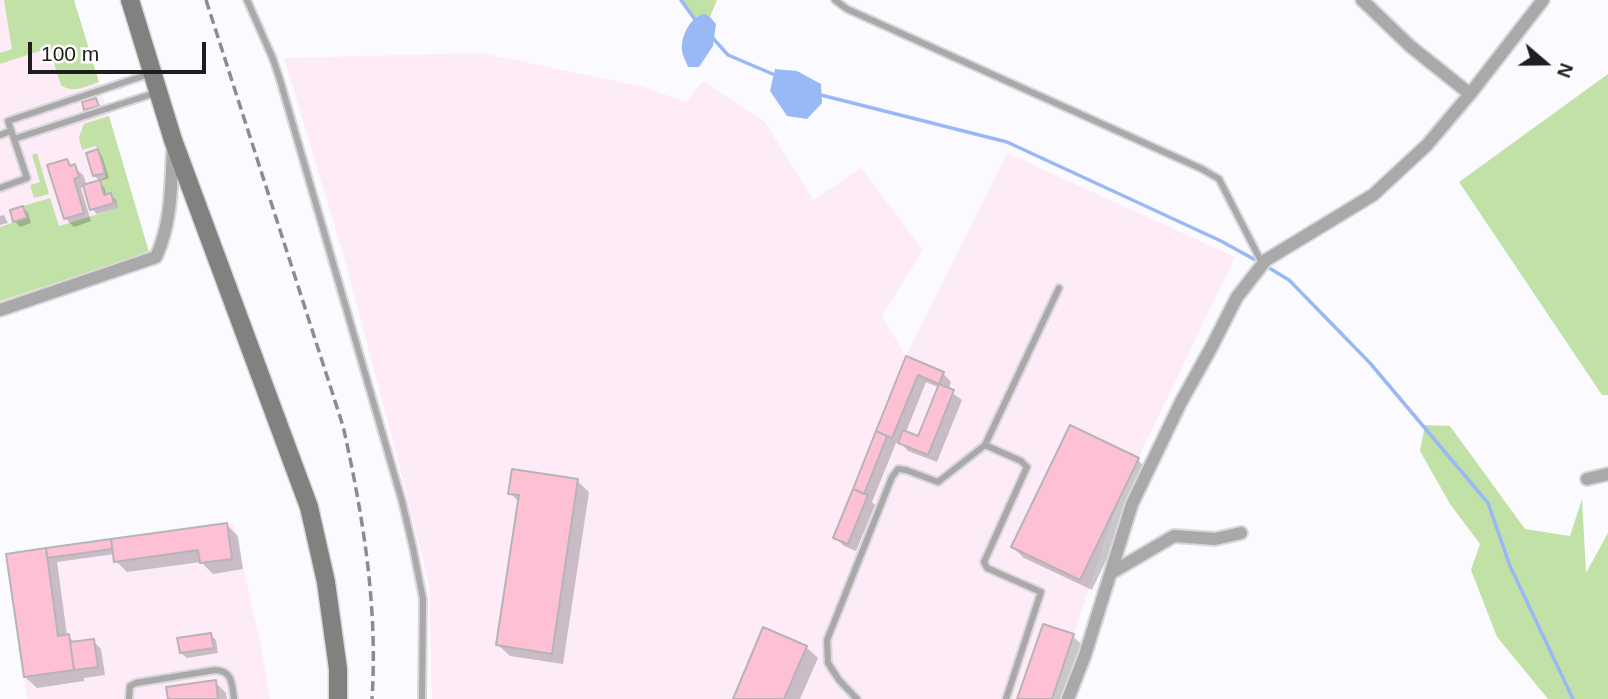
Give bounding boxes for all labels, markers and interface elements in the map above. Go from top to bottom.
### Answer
scale bar [32,28,210,72]
north arrow [1510,28,1580,98]
text: 100 m [41,42,99,65]
text: N [1553,60,1577,80]

